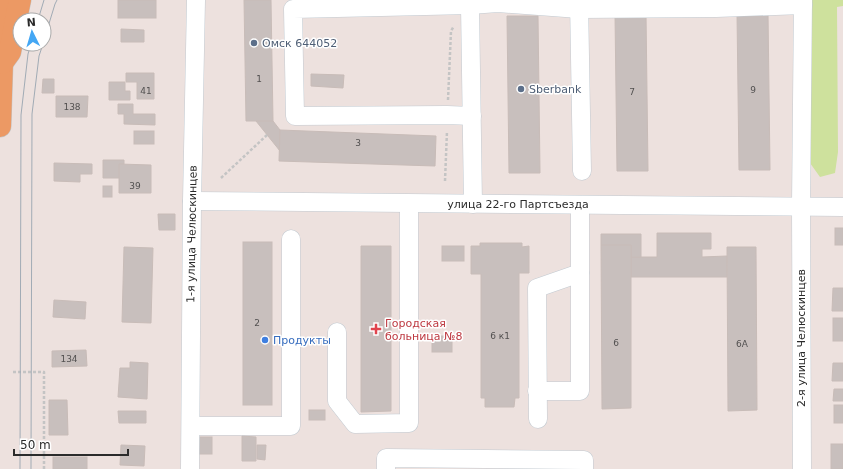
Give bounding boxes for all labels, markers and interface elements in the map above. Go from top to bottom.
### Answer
north arrow [12,12,52,52]
text: N [26,16,36,29]
place label: Омск 644052 [262,37,337,50]
marker: Омск 644052 [249,38,259,48]
house number: 1 [256,74,262,84]
place label: Sberbank [529,83,582,96]
marker: Sberbank [516,84,526,94]
house number: 9 [750,85,756,95]
house number: 41 [140,86,152,96]
house number: 7 [629,87,635,97]
house number: 138 [63,102,81,112]
house number: 3 [355,138,361,148]
street label: 1-я улица Челюскинцев [184,165,200,303]
house number: 39 [129,181,141,191]
street label: улица 22-го Партсъезда [447,198,589,211]
street label: 2-я улица Челюскинцев [795,269,808,407]
place label: Городская больница №8 [385,317,463,343]
house number: 2 [254,318,260,328]
marker: Городская больница №8 [370,323,382,335]
house number: 6 к1 [490,331,510,341]
place label: Продукты [273,334,331,347]
marker: Продукты [260,335,270,345]
house number: 6 [613,338,619,348]
house number: 6А [736,339,749,349]
house number: 134 [60,354,78,364]
scale bar [14,431,128,457]
text: 50 m [20,438,51,452]

